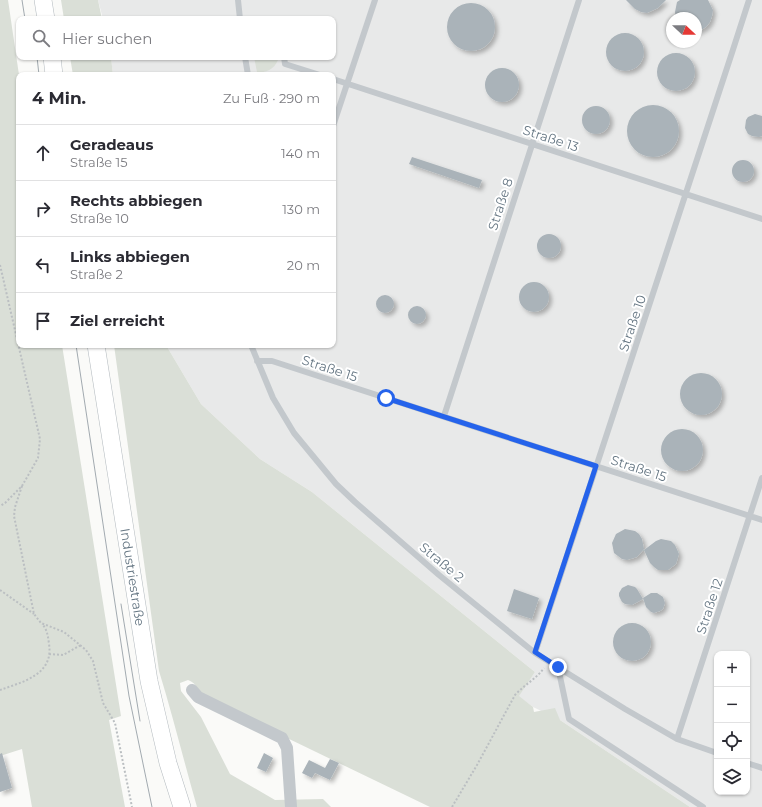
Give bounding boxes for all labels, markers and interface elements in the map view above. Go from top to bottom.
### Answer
north arrow [666,12,702,48]
search box [16,16,336,60]
icon: search [30,27,52,49]
text: Hier suchen [62,29,152,48]
text: 4 Min. [32,88,86,108]
text: Zu Fuß · 290 m [223,90,320,106]
street label: Straße 13 [521,121,581,155]
text: Geradeaus [70,135,153,154]
icon: ahead [32,142,54,164]
text: 140 m [281,145,320,161]
text: Straße 15 [70,154,128,170]
street label: Straße 8 [484,176,516,232]
text: Rechts abbiegen [70,191,203,210]
icon: right [32,198,54,220]
text: 130 m [282,201,320,217]
text: Straße 10 [70,210,129,226]
text: Links abbiegen [70,247,190,266]
icon: left [32,254,54,276]
text: 20 m [287,257,320,273]
text: Straße 2 [70,266,123,282]
street label: Straße 10 [615,293,649,353]
icon: arrive [32,310,54,332]
text: Ziel erreicht [70,311,165,330]
street label: Straße 15 [300,351,360,385]
route start [377,389,395,407]
street label: Straße 15 [609,451,669,485]
street label: Industriestraße [117,527,149,627]
street label: Straße 2 [417,539,467,585]
street label: Straße 12 [692,576,726,636]
map controls [714,651,750,795]
button: + [714,651,750,687]
route end [549,658,567,676]
button: − [714,687,750,723]
button: locate [714,723,750,759]
button: layers [714,759,750,795]

